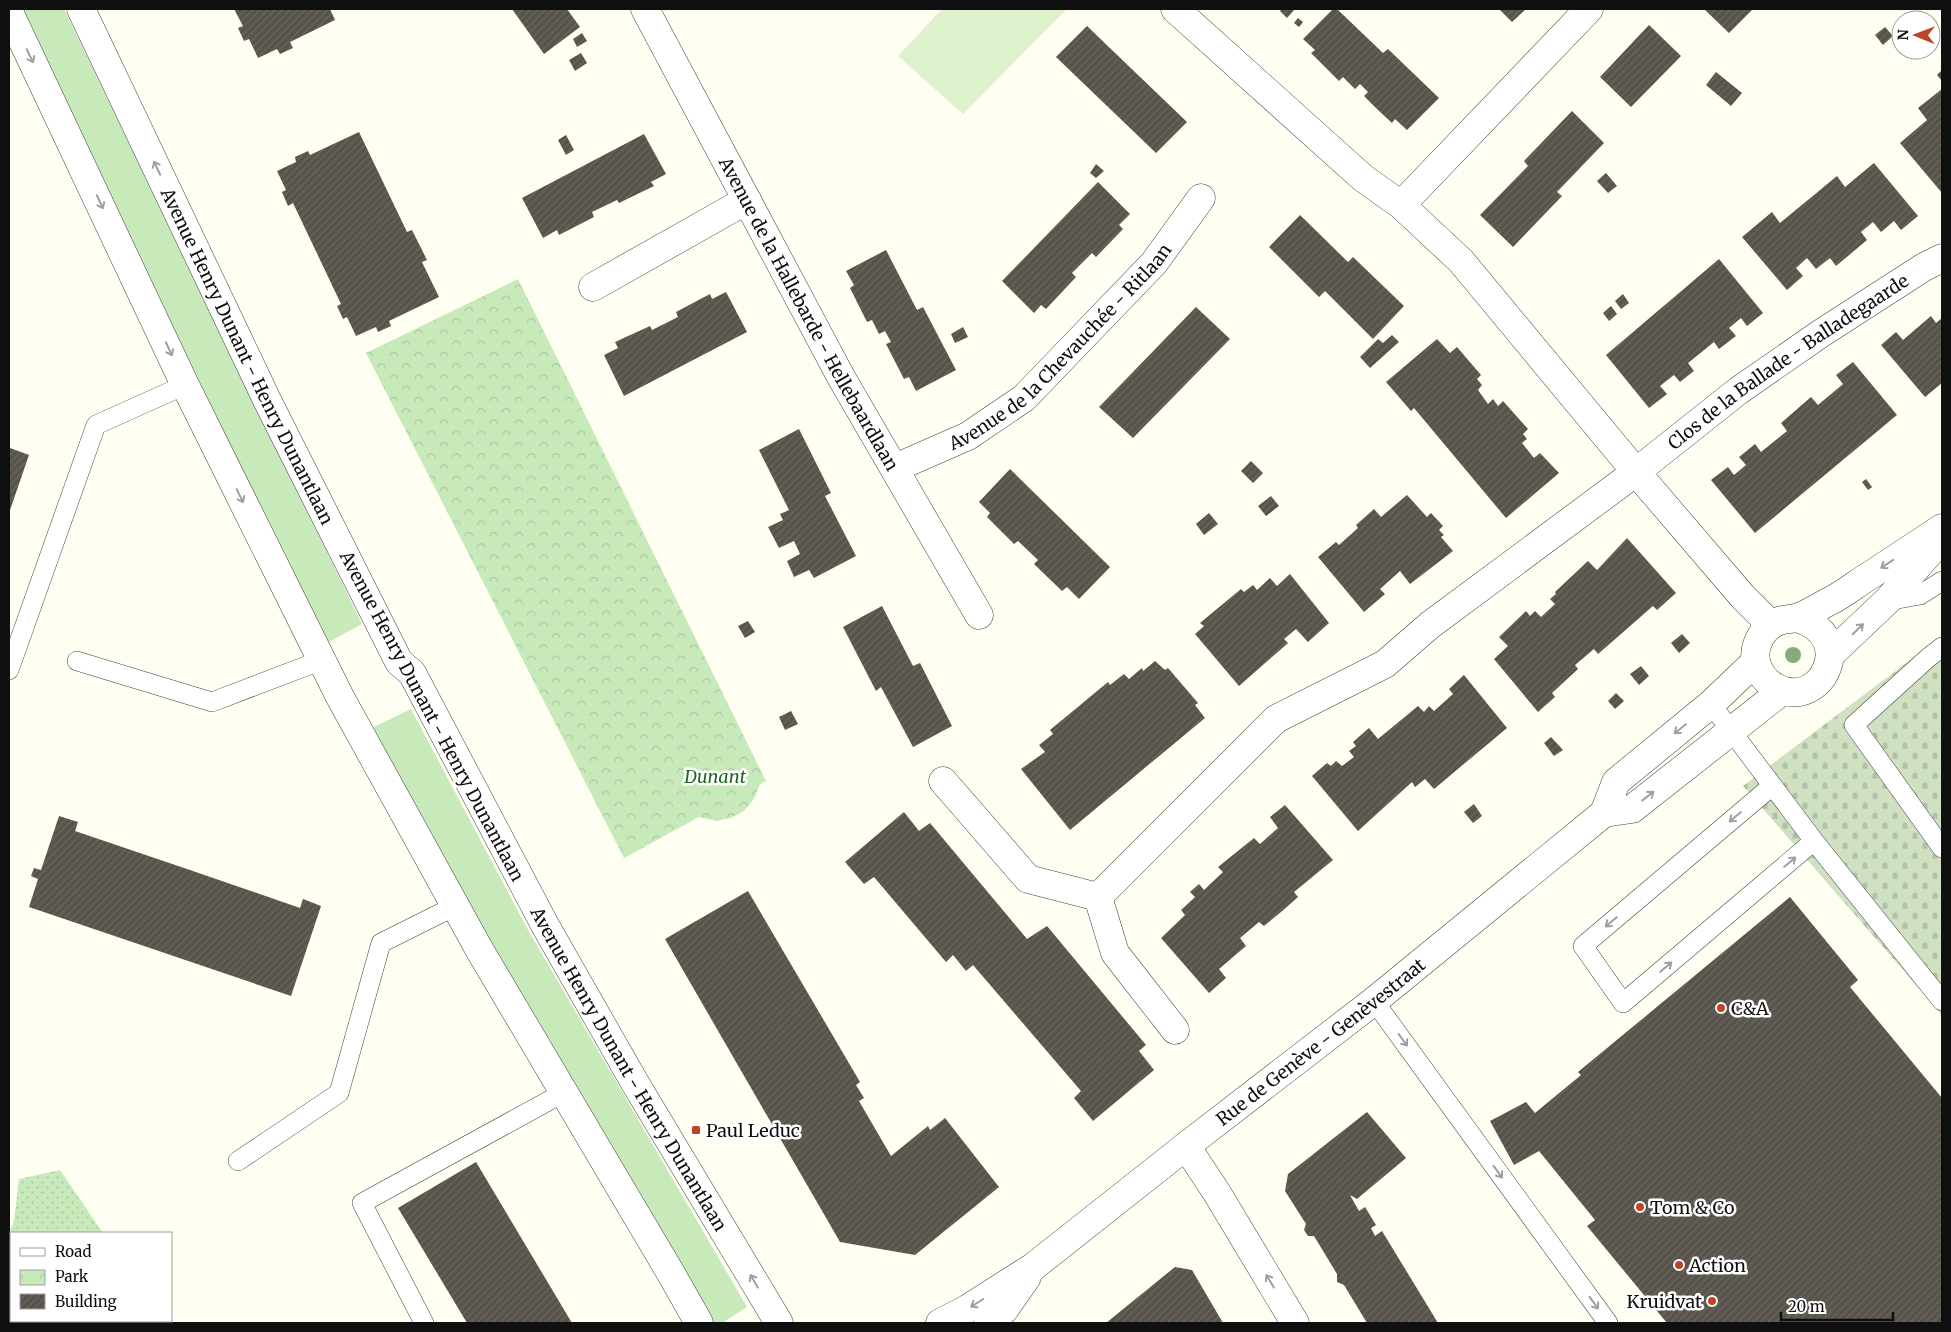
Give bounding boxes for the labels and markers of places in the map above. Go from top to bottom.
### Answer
place label: C&A [1731,997,1769,1020]
marker: C&A [1715,1002,1727,1014]
place label: Paul Leduc [706,1119,800,1142]
marker: Paul Leduc [690,1124,702,1136]
place label: Tom & Co [1650,1196,1735,1219]
marker: Tom & Co [1634,1201,1646,1213]
place label: Action [1688,1254,1746,1277]
marker: Action [1673,1259,1685,1271]
place label: Kruidvat [1627,1290,1702,1313]
marker: Kruidvat [1706,1295,1718,1307]

